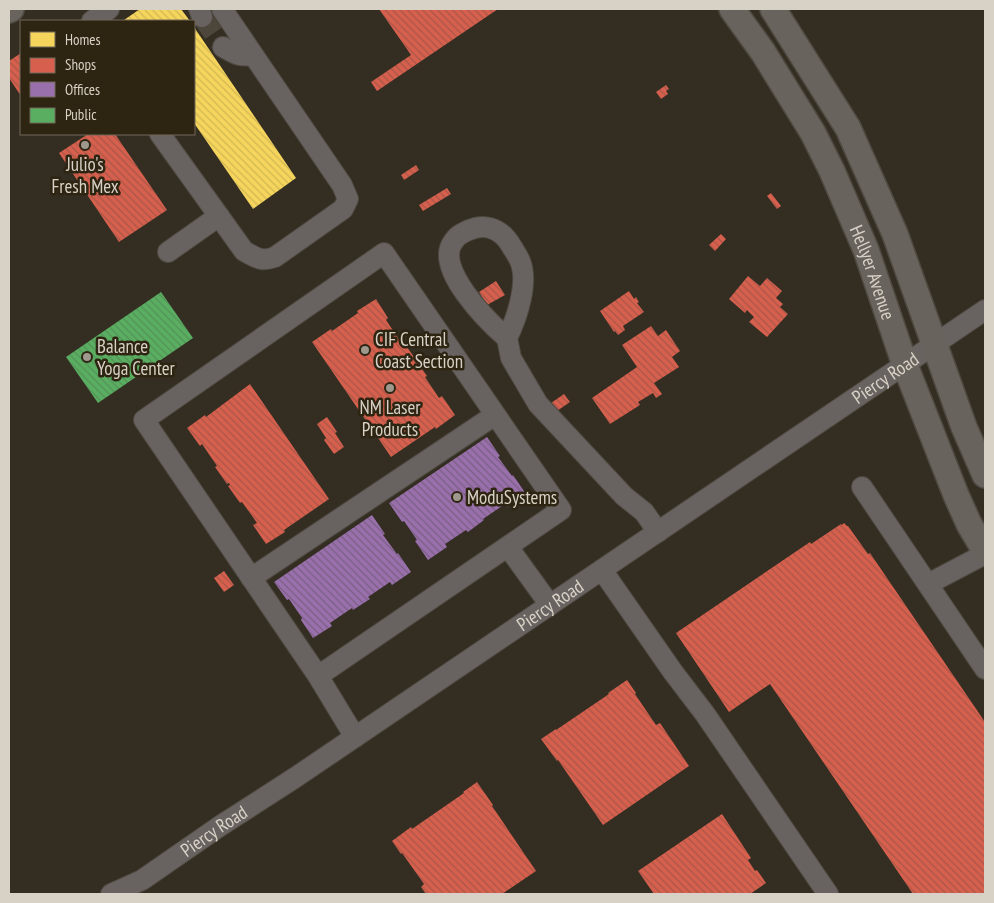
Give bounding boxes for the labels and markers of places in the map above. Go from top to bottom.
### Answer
marker: Julio's Fresh Mex [79,139,91,151]
place label: Julio's Fresh Mex [51,152,119,198]
place label: CIF Central Coast Section [375,327,463,373]
place label: Balance Yoga Center [97,334,176,380]
marker: CIF Central Coast Section [359,344,371,356]
marker: Balance Yoga Center [81,351,93,363]
marker: NM Laser Products [384,382,396,394]
place label: NM Laser Products [359,395,421,441]
place label: ModuSystems [467,485,557,509]
marker: ModuSystems [451,491,463,503]

